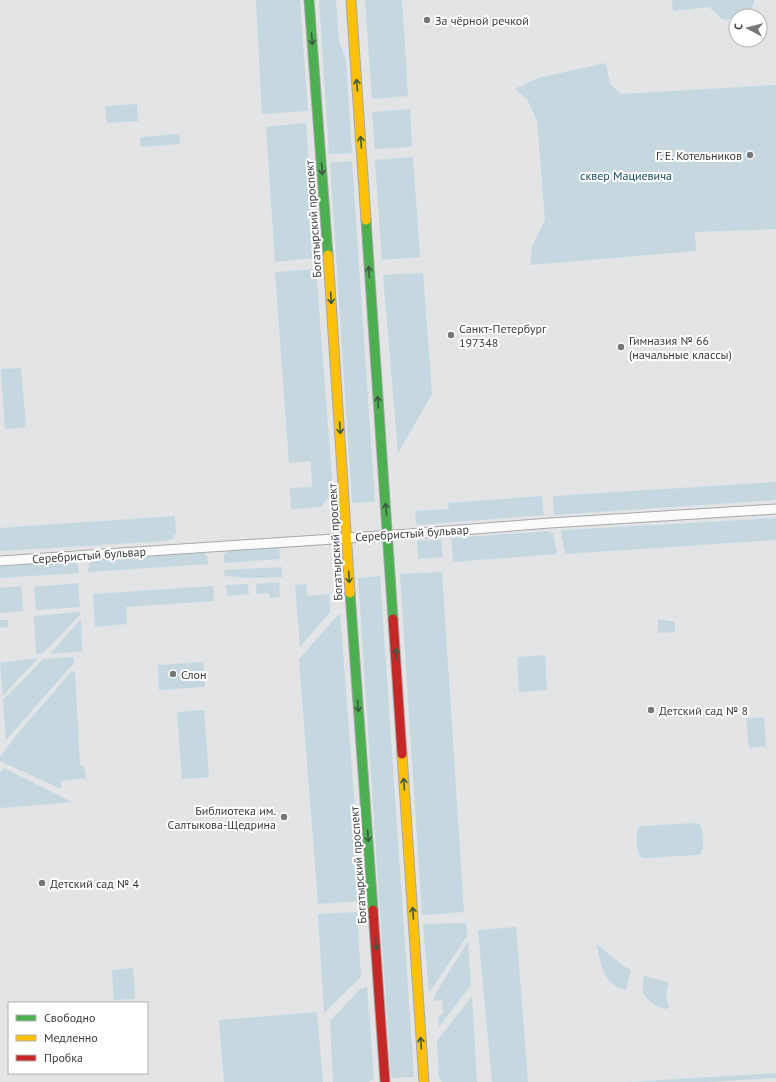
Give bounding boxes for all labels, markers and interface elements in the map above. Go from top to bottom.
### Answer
north arrow [728,8,768,48]
place label: За чёрной речкой [435,13,529,28]
marker: За чёрной речкой [422,15,432,25]
text: С [731,23,745,31]
one-way arrow [309,32,316,45]
one-way arrow [353,79,360,92]
one-way arrow [357,136,364,149]
place label: Г. Е. Котельников [656,148,742,163]
marker: Г. Е. Котельников [745,150,755,160]
street label: Богатырский проспект [301,159,325,278]
one-way arrow [319,162,326,175]
park label: сквер Мациевича [580,168,672,183]
one-way arrow [366,266,373,279]
one-way arrow [327,291,334,304]
place label: Санкт-Петербург 197348 [459,321,547,350]
marker: Санкт-Петербург 197348 [446,330,456,340]
place label: Гимназия № 66 (начальные классы) [629,333,732,362]
marker: Гимназия № 66 (начальные классы) [616,342,626,352]
one-way arrow [375,396,382,409]
one-way arrow [336,421,343,434]
street label: Богатырский проспект [324,483,346,601]
one-way arrow [382,503,389,516]
street label: Серебристый бульвар [355,522,469,544]
street label: Серебристый бульвар [32,544,146,566]
one-way arrow [345,570,352,583]
one-way arrow [392,648,399,661]
place label: Слон [181,667,206,682]
marker: Слон [168,669,178,679]
one-way arrow [355,700,362,713]
place label: Детский сад № 8 [659,703,748,718]
marker: Детский сад № 8 [646,705,656,715]
one-way arrow [401,778,408,791]
place label: Библиотека им. Салтыкова-Щедрина [168,803,276,832]
street label: Богатырский проспект [346,805,370,924]
marker: Библиотека им. Салтыкова-Щедрина [279,812,289,822]
one-way arrow [365,829,372,842]
place label: Детский сад № 4 [50,876,139,891]
marker: Детский сад № 4 [37,878,47,888]
one-way arrow [409,907,416,920]
one-way arrow [372,937,379,950]
legend [8,1002,148,1074]
text: Свободно [44,1010,95,1025]
text: Медленно [44,1030,98,1045]
one-way arrow [418,1037,425,1050]
text: Пробка [44,1050,83,1065]

